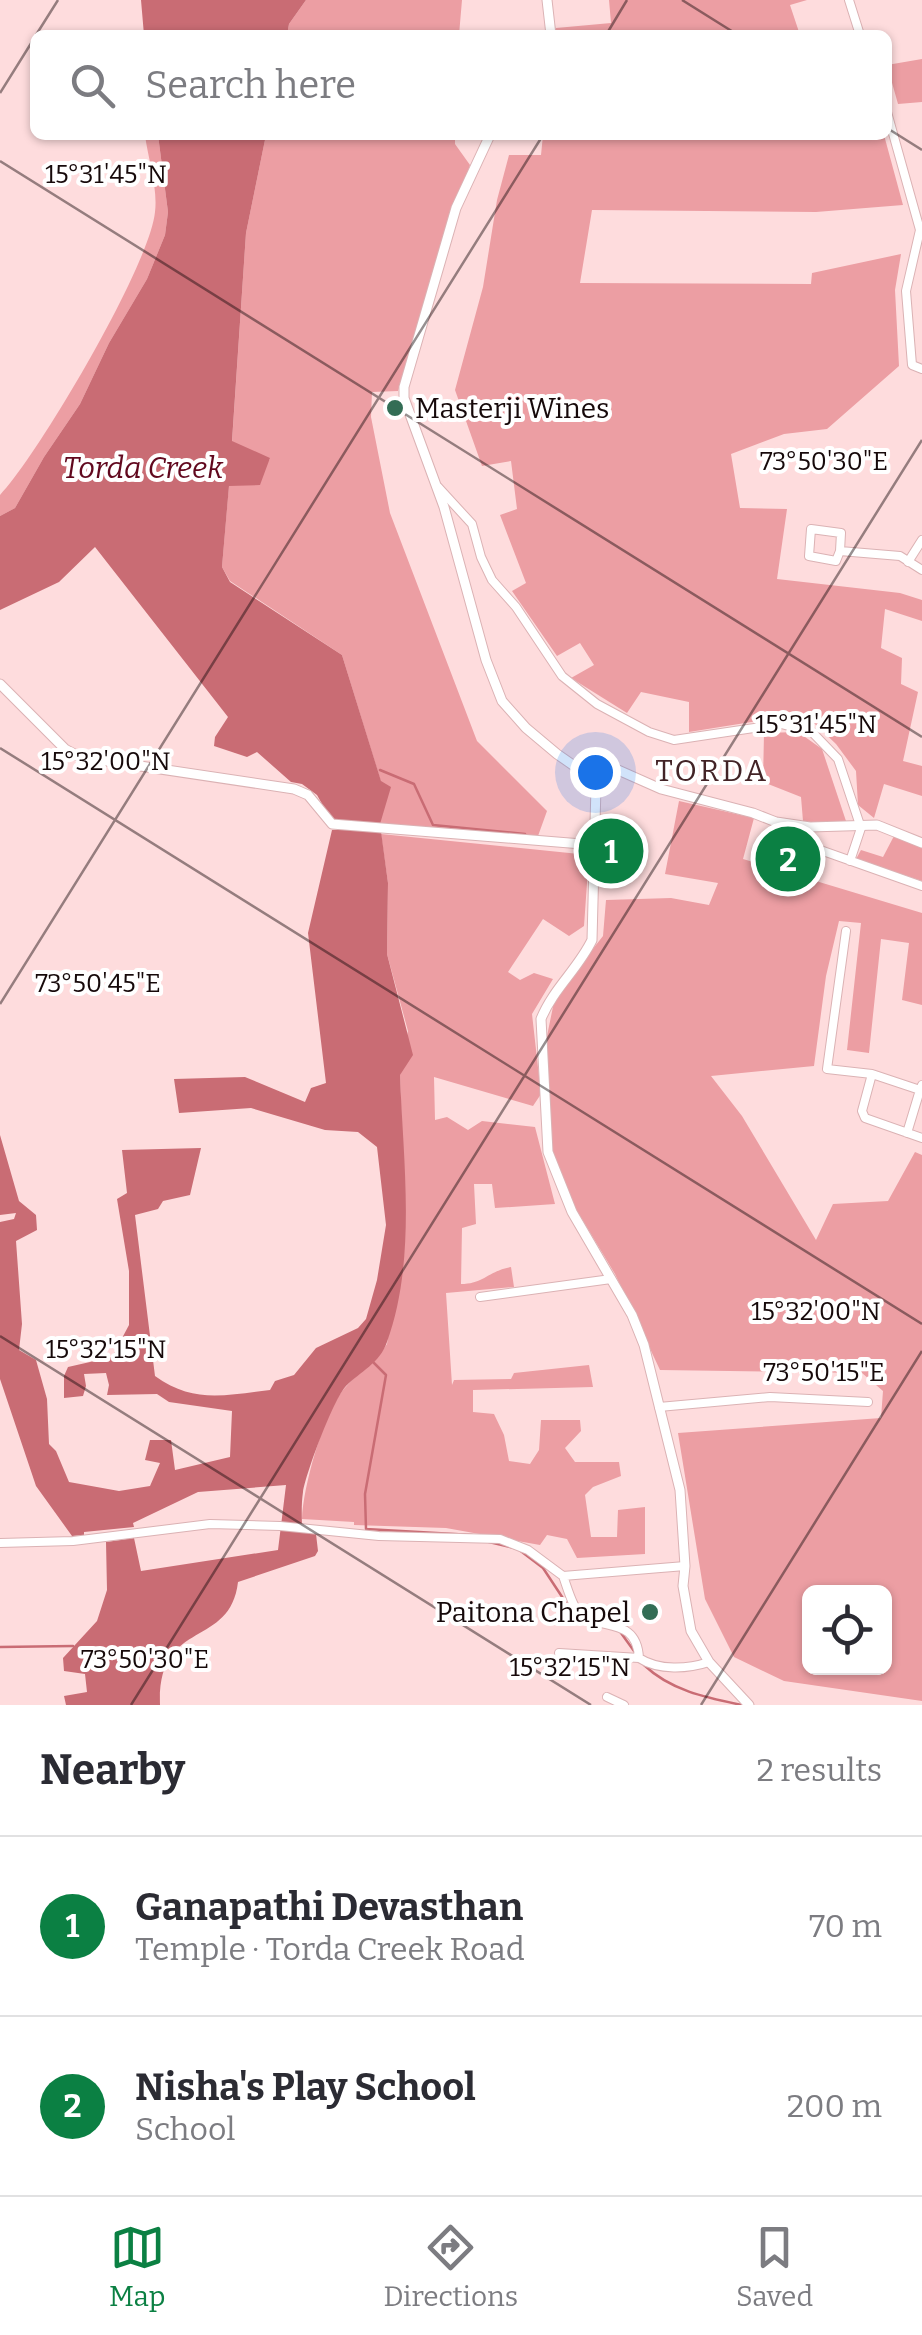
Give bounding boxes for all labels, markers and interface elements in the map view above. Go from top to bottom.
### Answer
search box [30,30,892,140]
icon: search [65,58,120,113]
text: Search here [145,62,356,108]
text: 15°31'45"N [45,160,167,190]
place label: Masterji Wines [415,392,609,425]
marker: Masterji Wines [384,397,406,419]
text: 73°50'30"E [760,447,888,477]
water label: Torda Creek [63,450,224,486]
text: 15°31'45"N [755,710,877,740]
text: 15°32'00"N [41,747,171,777]
your location [570,747,621,798]
district label: TORDA [655,753,769,789]
pin: 1 [578,814,644,888]
pin: 2 [756,822,820,896]
text: 73°50'45"E [35,969,161,999]
text: 15°32'00"N [751,1297,881,1327]
text: 15°32'15"N [46,1335,166,1365]
text: 73°50'15"E [763,1358,885,1388]
map controls [802,1585,892,1675]
button: locate [802,1585,892,1675]
place label: Paitona Chapel [436,1596,630,1629]
marker: Paitona Chapel [639,1601,661,1623]
text: 73°50'30"E [81,1645,209,1675]
text: 15°32'15"N [510,1653,630,1683]
text: Nearby [40,1745,185,1795]
text: 2 results [756,1751,882,1789]
text: Ganapathi Devasthan [135,1884,523,1930]
text: 1 [66,1907,79,1945]
text: 70 m [809,1907,882,1945]
text: Temple · Torda Creek Road [135,1930,525,1968]
text: Nisha's Play School [135,2064,476,2110]
text: 2 [63,2087,82,2125]
text: 200 m [787,2087,882,2125]
text: School [135,2110,236,2148]
tab: Map [109,2220,165,2313]
tab: Directions [383,2220,518,2313]
tab: Saved [736,2220,813,2313]

